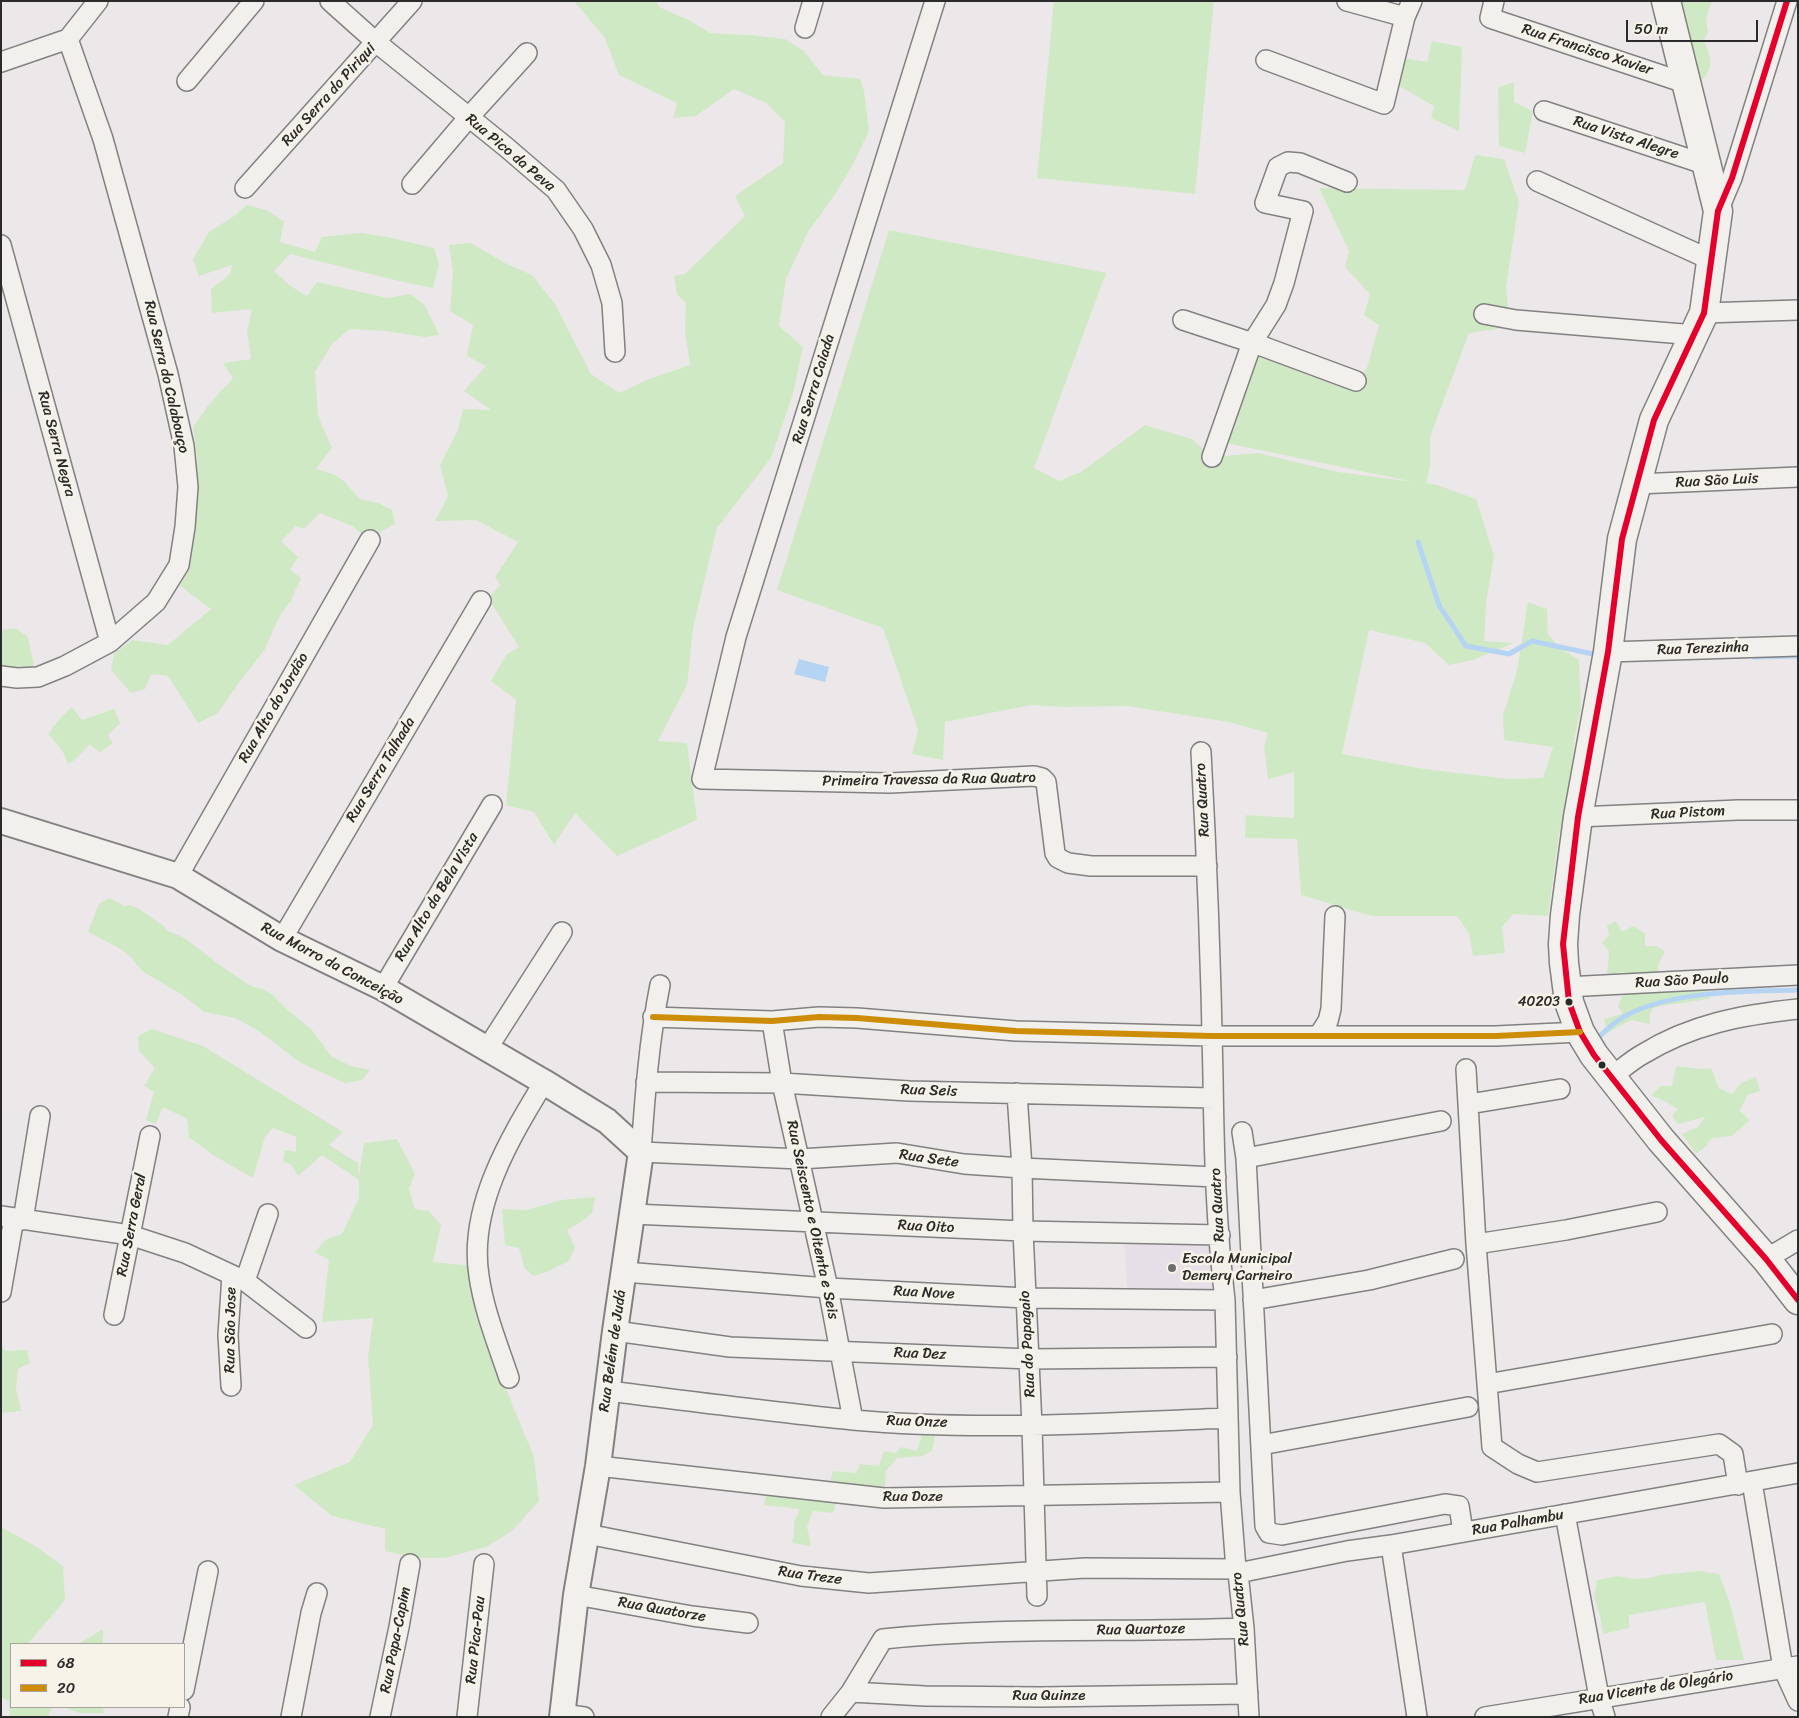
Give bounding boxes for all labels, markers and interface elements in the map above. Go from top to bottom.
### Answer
scale bar [1629,10,1762,42]
text: 50 m [1634,16,1668,42]
street label: Rua Francisco Xavier [1519,20,1655,80]
street label: Rua Serra do Piriqui [278,40,380,150]
street label: Rua Pico da Peva [462,110,558,196]
street label: Rua Vista Alegre [1571,112,1681,164]
street label: Rua Serra do Calabouço [140,299,192,455]
street label: Rua Serra Caiada [789,332,839,446]
street label: Rua Serra Negra [33,389,79,499]
street label: Rua São Luis [1675,470,1759,492]
street label: Rua Terezinha [1657,638,1749,660]
street label: Rua Alto do Jordão [235,650,313,766]
street label: Rua Serra Talhada [343,714,419,826]
street label: Rua Quatro [1192,763,1214,837]
street label: Primeira Travessa da Rua Quatro [822,769,1036,791]
street label: Rua Pistom [1650,802,1726,824]
street label: Rua Alto da Bela Vista [391,829,483,965]
street label: Rua Morro da Conceição [258,919,406,1009]
street label: Rua São Paulo [1635,970,1729,992]
place label: 40203 [1518,994,1560,1010]
marker: 40203 [1564,997,1574,1007]
unlabelled marker [1597,1060,1607,1070]
street label: Rua Seis [900,1081,958,1101]
street label: Rua Seiscento e Oitenta e Seis [782,1119,842,1321]
street label: Rua Sete [898,1146,960,1172]
street label: Rua Quatro [1207,1168,1229,1242]
street label: Rua Serra Geral [113,1172,151,1278]
street label: Rua Oito [897,1217,955,1237]
place label: Escola Municipal Demery Carneiro [1182,1250,1292,1285]
marker: Escola Municipal Demery Carneiro [1166,1262,1178,1274]
street label: Rua Nove [893,1282,955,1304]
street label: Rua São Jose [221,1287,241,1373]
street label: Rua Belém de Judá [596,1289,630,1413]
street label: Rua do Papagaio [1016,1290,1040,1398]
street label: Rua Dez [894,1344,946,1364]
street label: Rua Onze [886,1412,948,1432]
street label: Rua Doze [883,1488,943,1506]
street label: Rua Palhambu [1471,1506,1565,1540]
street label: Rua Treze [777,1563,843,1589]
street label: Rua Quatro [1228,1571,1254,1647]
street label: Rua Papa-Capim [377,1585,415,1695]
street label: Rua Quatorze [617,1593,707,1627]
street label: Rua Pica-Pau [462,1595,490,1685]
street label: Rua Quartoze [1096,1620,1186,1640]
legend [10,1643,185,1708]
text: 68 [57,1650,75,1676]
street label: Rua Vicente de Olegário [1577,1667,1735,1709]
text: 20 [57,1675,75,1701]
street label: Rua Quinze [1013,1687,1085,1705]

